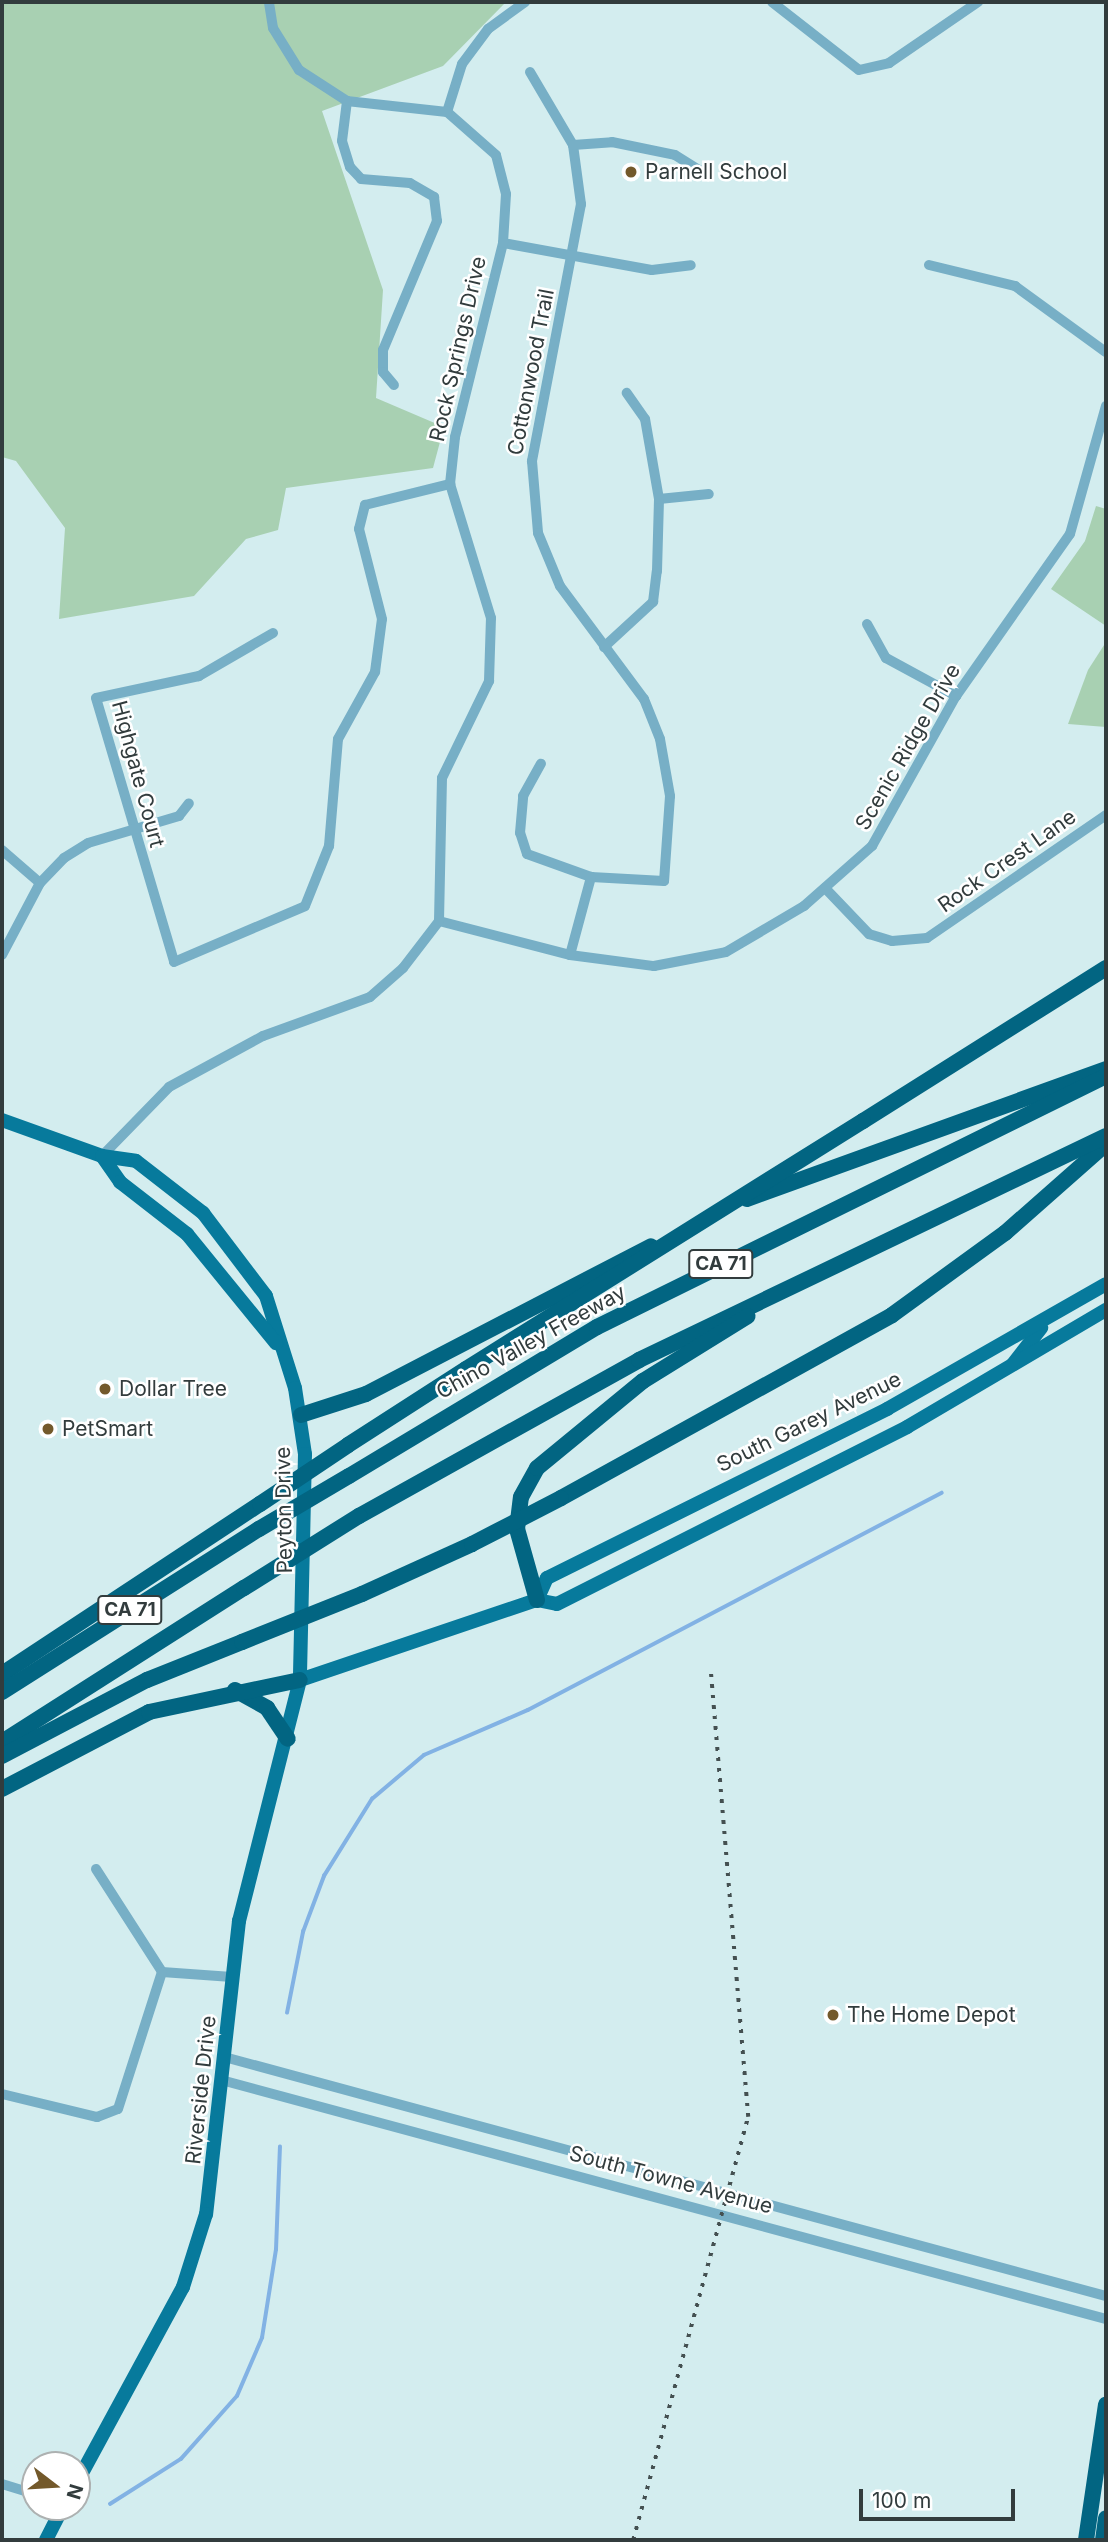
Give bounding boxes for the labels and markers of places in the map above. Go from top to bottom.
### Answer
place label: Parnell School [645,159,787,185]
marker: Parnell School [623,164,639,180]
place label: Dollar Tree [119,1376,227,1402]
marker: Dollar Tree [97,1381,113,1397]
place label: PetSmart [62,1416,153,1442]
marker: PetSmart [40,1421,56,1437]
place label: The Home Depot [847,2002,1016,2028]
marker: The Home Depot [825,2007,841,2023]

